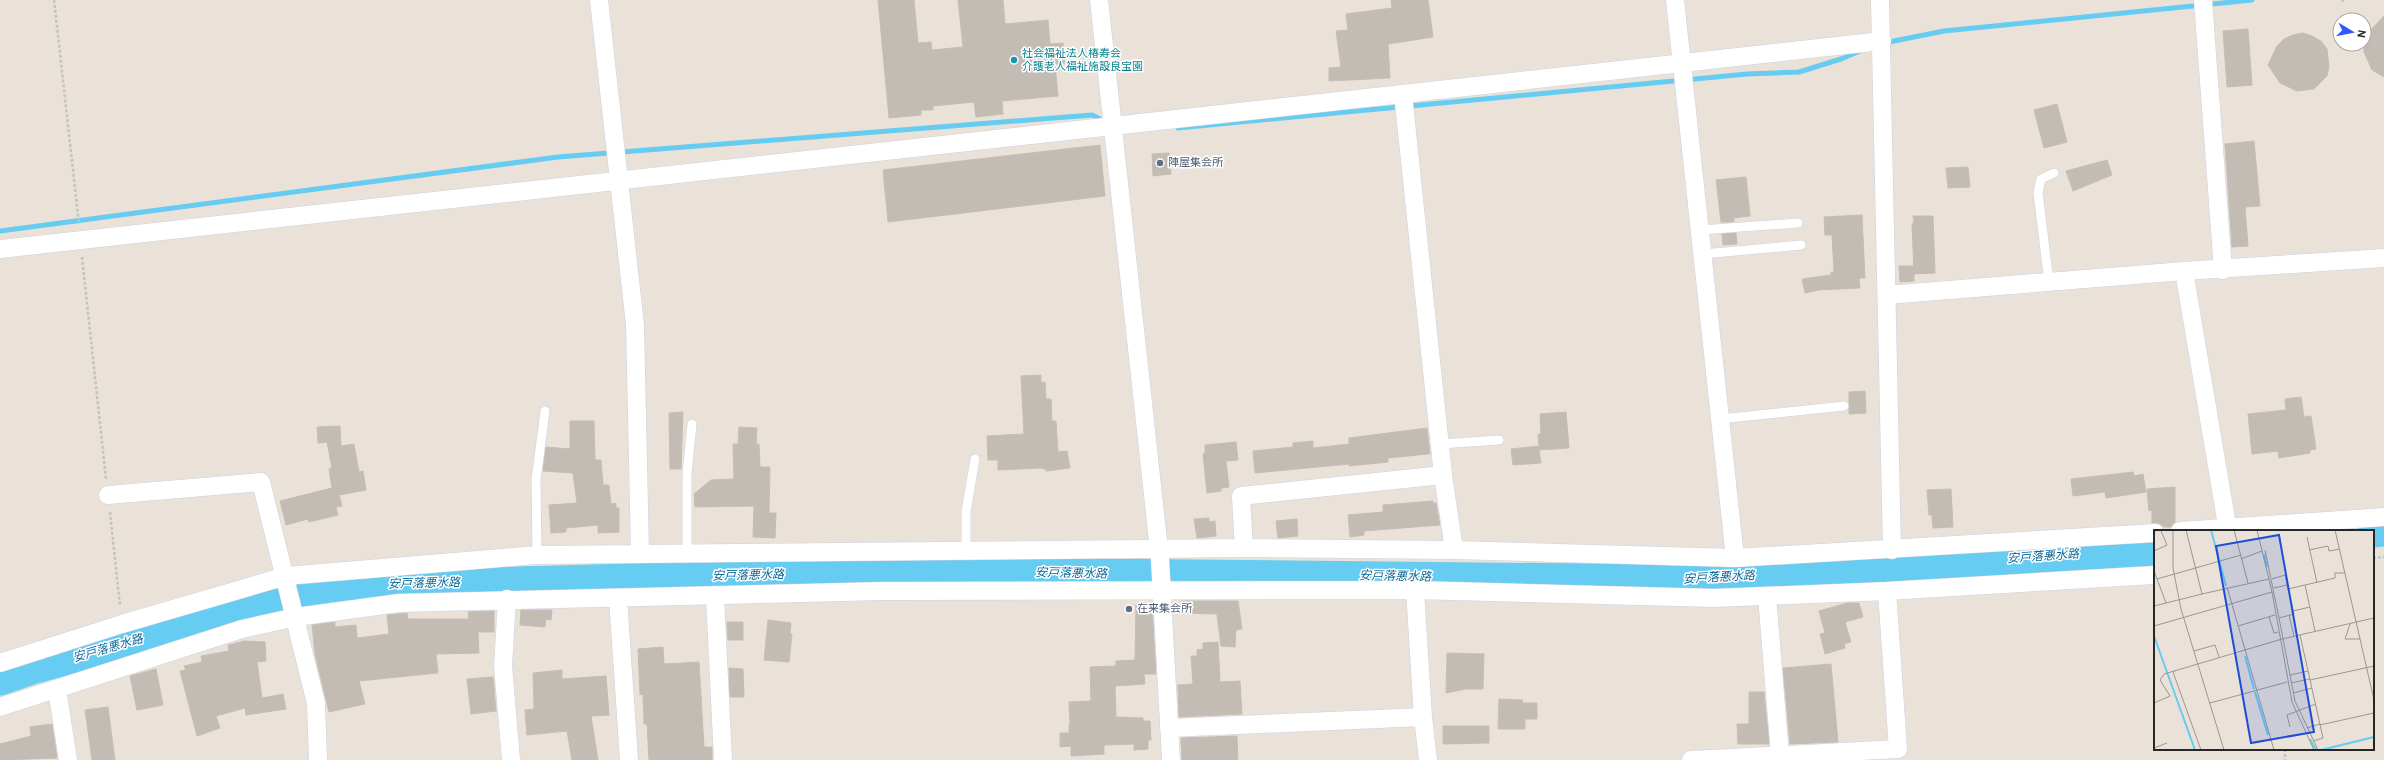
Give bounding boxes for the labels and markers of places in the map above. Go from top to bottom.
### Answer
place label: 社会福祉法人椿寿会 介護老人福祉施設良宝園 [1022,47,1143,74]
marker: 社会福祉法人椿寿会 介護老人福祉施設良宝園 [1009,55,1019,65]
place label: 陣屋集会所 [1168,156,1224,170]
marker: 陣屋集会所 [1155,158,1165,168]
place label: 在来集会所 [1137,602,1193,616]
marker: 在来集会所 [1124,604,1134,614]

